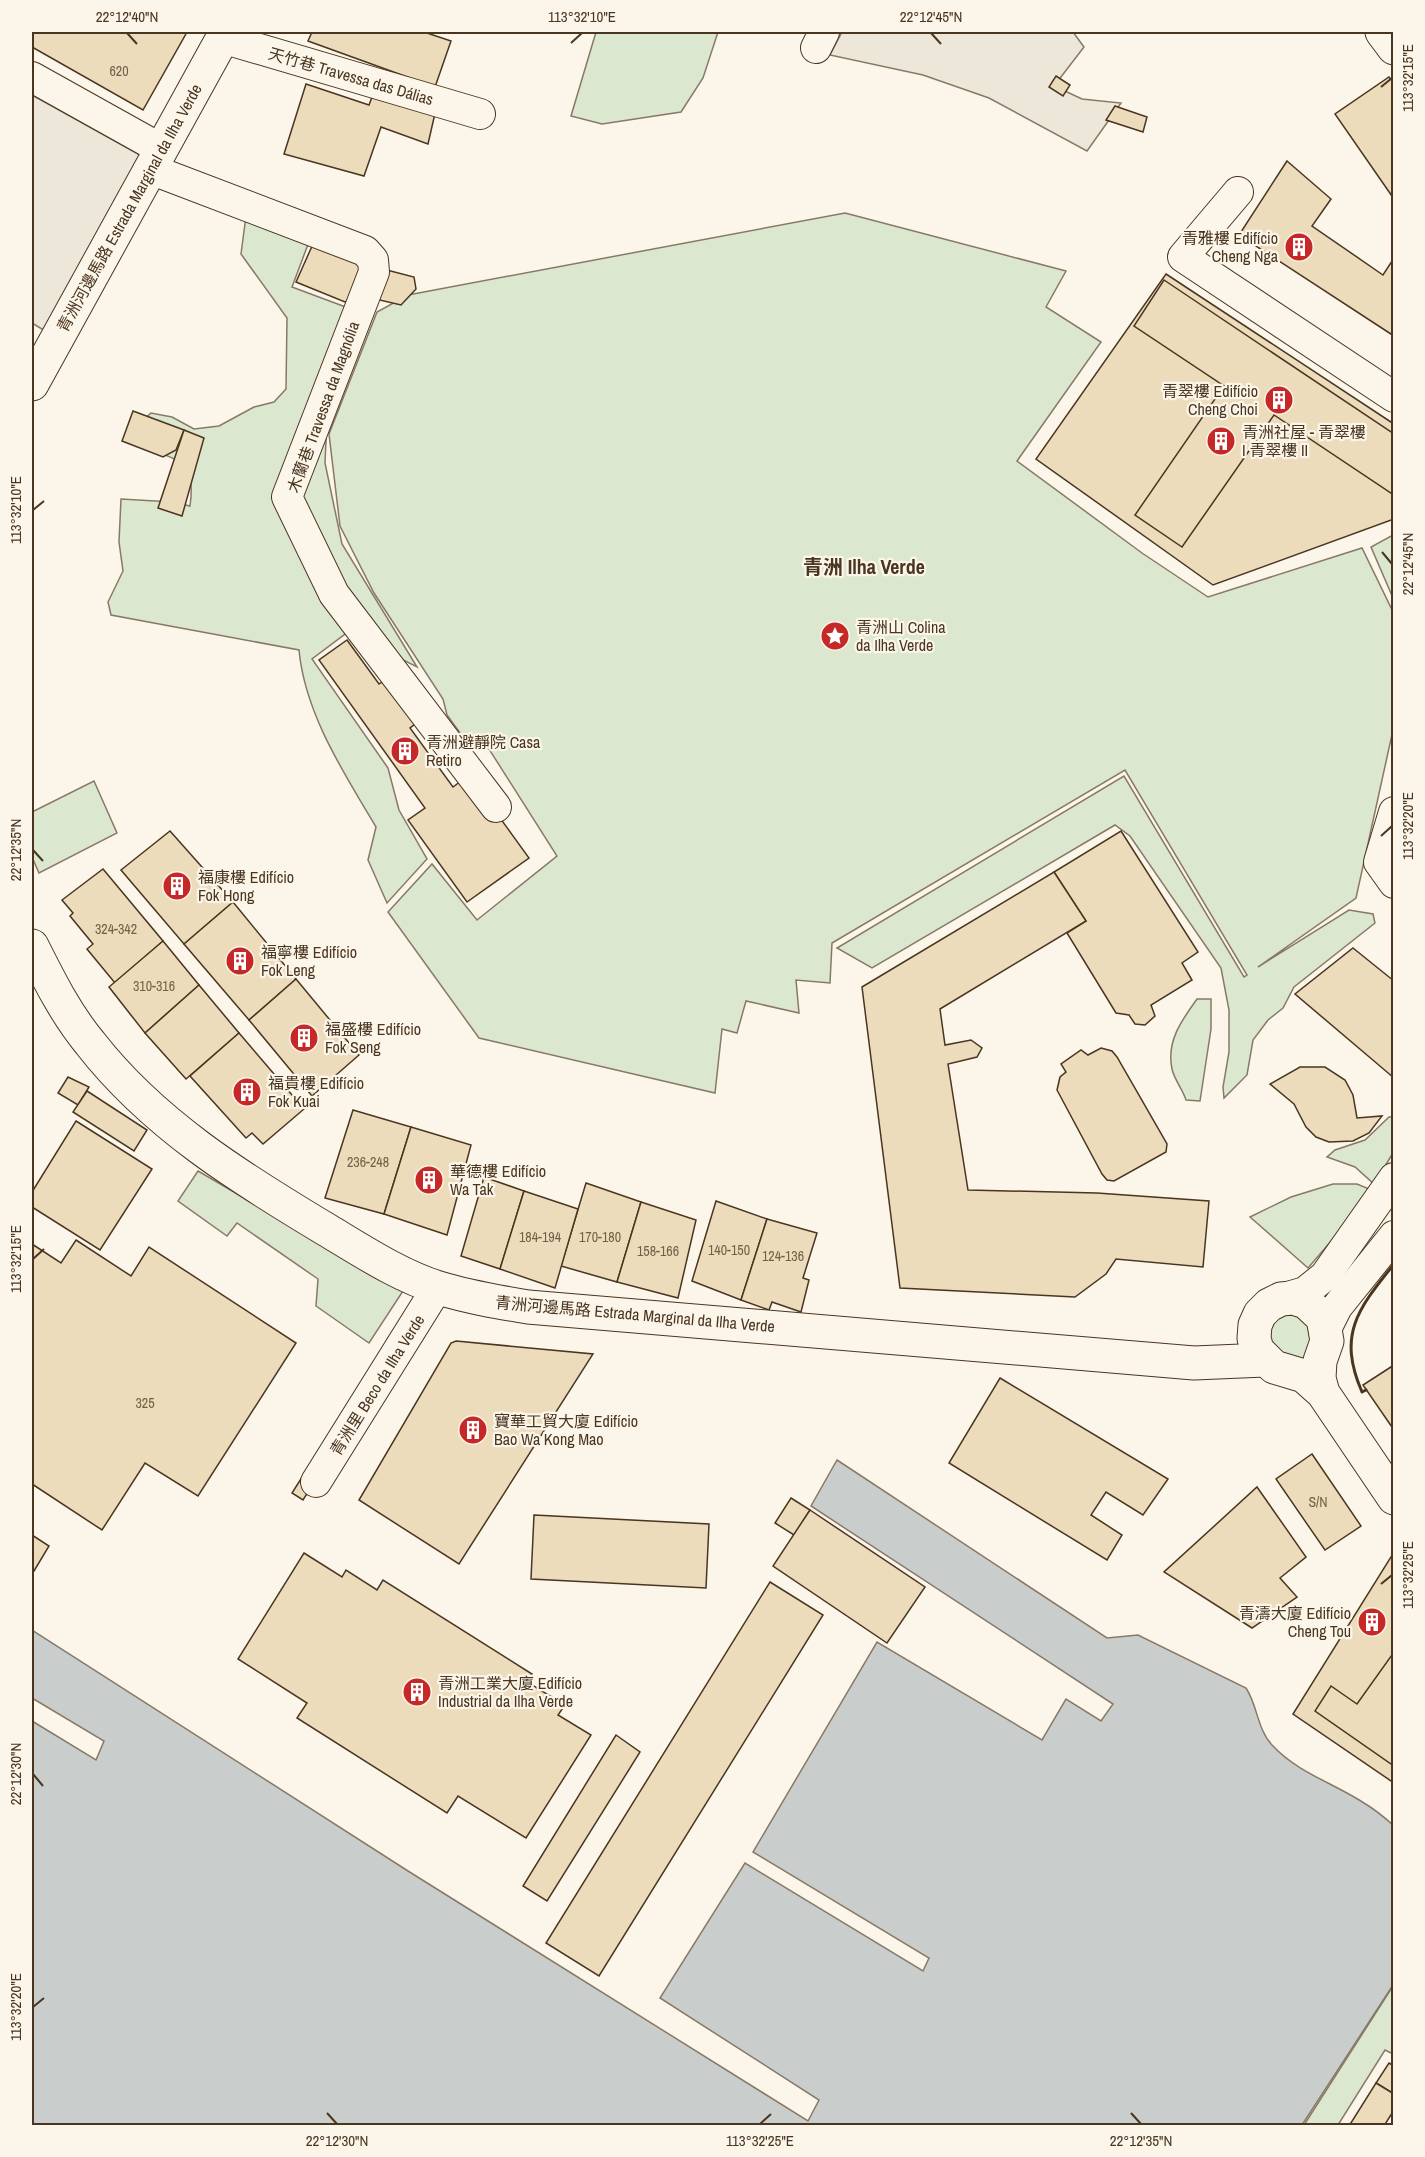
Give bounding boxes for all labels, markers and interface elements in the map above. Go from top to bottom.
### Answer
text: 22°12'40"N [96,6,158,27]
text: 113°32'10"E [548,6,616,27]
text: 22°12'45"N [900,6,962,27]
street label: 天竹巷 Travessa das Dálias [266,42,436,110]
text: 113°32'15"E [1397,44,1418,112]
house number: 620 [109,62,129,80]
street label: 青洲河邊馬路 Estrada Marginal da Ilha Verde [51,80,207,336]
place label: 青雅樓 Edifício Cheng Nga [1182,227,1279,267]
building icon: 青雅樓 Edifício Cheng Nga [1283,231,1315,263]
street label: 木蘭巷 Travessa da Magnólia [282,318,365,496]
place label: 青翠樓 Edifício Cheng Choi [1162,380,1258,420]
building icon: 青翠樓 Edifício Cheng Choi [1263,384,1295,416]
place label: 青洲社屋 - 青翠樓 I 青翠樓 II [1242,421,1366,461]
building icon: 青洲社屋 - 青翠樓 I 青翠樓 II [1205,425,1237,457]
text: 113°32'10"E [5,476,26,544]
text: 22°12'45"N [1397,533,1418,595]
district label: 青洲 Ilha Verde [803,553,925,580]
place label: 青洲山 Colina da Ilha Verde [856,616,946,656]
place icon: 青洲山 Colina da Ilha Verde [819,620,851,652]
place label: 青洲避靜院 Casa Retiro [426,731,541,771]
building icon: 青洲避靜院 Casa Retiro [389,735,421,767]
text: 113°32'20"E [1397,792,1418,860]
text: 22°12'35"N [5,819,26,881]
place label: 福康樓 Edifício Fok Hong [198,866,294,906]
building icon: 福康樓 Edifício Fok Hong [161,870,193,902]
house number: 324-342 [95,920,137,938]
place label: 福寧樓 Edifício Fok Leng [261,941,357,981]
building icon: 福寧樓 Edifício Fok Leng [224,945,256,977]
house number: 310-316 [133,977,175,995]
place label: 福盛樓 Edifício Fok Seng [325,1018,421,1058]
building icon: 福盛樓 Edifício Fok Seng [288,1022,320,1054]
place label: 福貴樓 Edifício Fok Kuai [268,1072,364,1112]
building icon: 福貴樓 Edifício Fok Kuai [231,1076,263,1108]
house number: 236-248 [347,1153,389,1171]
place label: 華德樓 Edifício Wa Tak [450,1160,546,1200]
building icon: 華德樓 Edifício Wa Tak [413,1164,445,1196]
text: 113°32'15"E [5,1225,26,1293]
house number: 184-194 [519,1228,562,1246]
house number: 170-180 [579,1228,621,1246]
house number: 140-150 [708,1241,750,1259]
house number: 158-166 [637,1242,679,1260]
house number: 124-136 [762,1247,804,1265]
street label: 青洲河邊馬路 Estrada Marginal da Ilha Verde [494,1291,776,1337]
street label: 青洲里 Beco da Ilha Verde [325,1310,429,1460]
house number: 325 [135,1394,155,1412]
place label: 寶華工貿大廈 Edifício Bao Wa Kong Mao [494,1410,638,1450]
building icon: 寶華工貿大廈 Edifício Bao Wa Kong Mao [457,1414,489,1446]
house number: S/N [1308,1493,1328,1511]
text: 113°32'25"E [1397,1541,1418,1609]
place label: 青濤大廈 Edifício Cheng Tou [1239,1602,1351,1642]
building icon: 青濤大廈 Edifício Cheng Tou [1356,1606,1388,1638]
place label: 青洲工業大廈 Edifício Industrial da Ilha Verde [438,1672,582,1712]
building icon: 青洲工業大廈 Edifício Industrial da Ilha Verde [401,1676,433,1708]
text: 22°12'30"N [5,1743,26,1805]
text: 113°32'20"E [5,1973,26,2041]
text: 22°12'30"N [306,2130,368,2151]
text: 113°32'25"E [726,2130,794,2151]
text: 22°12'35"N [1110,2130,1172,2151]

